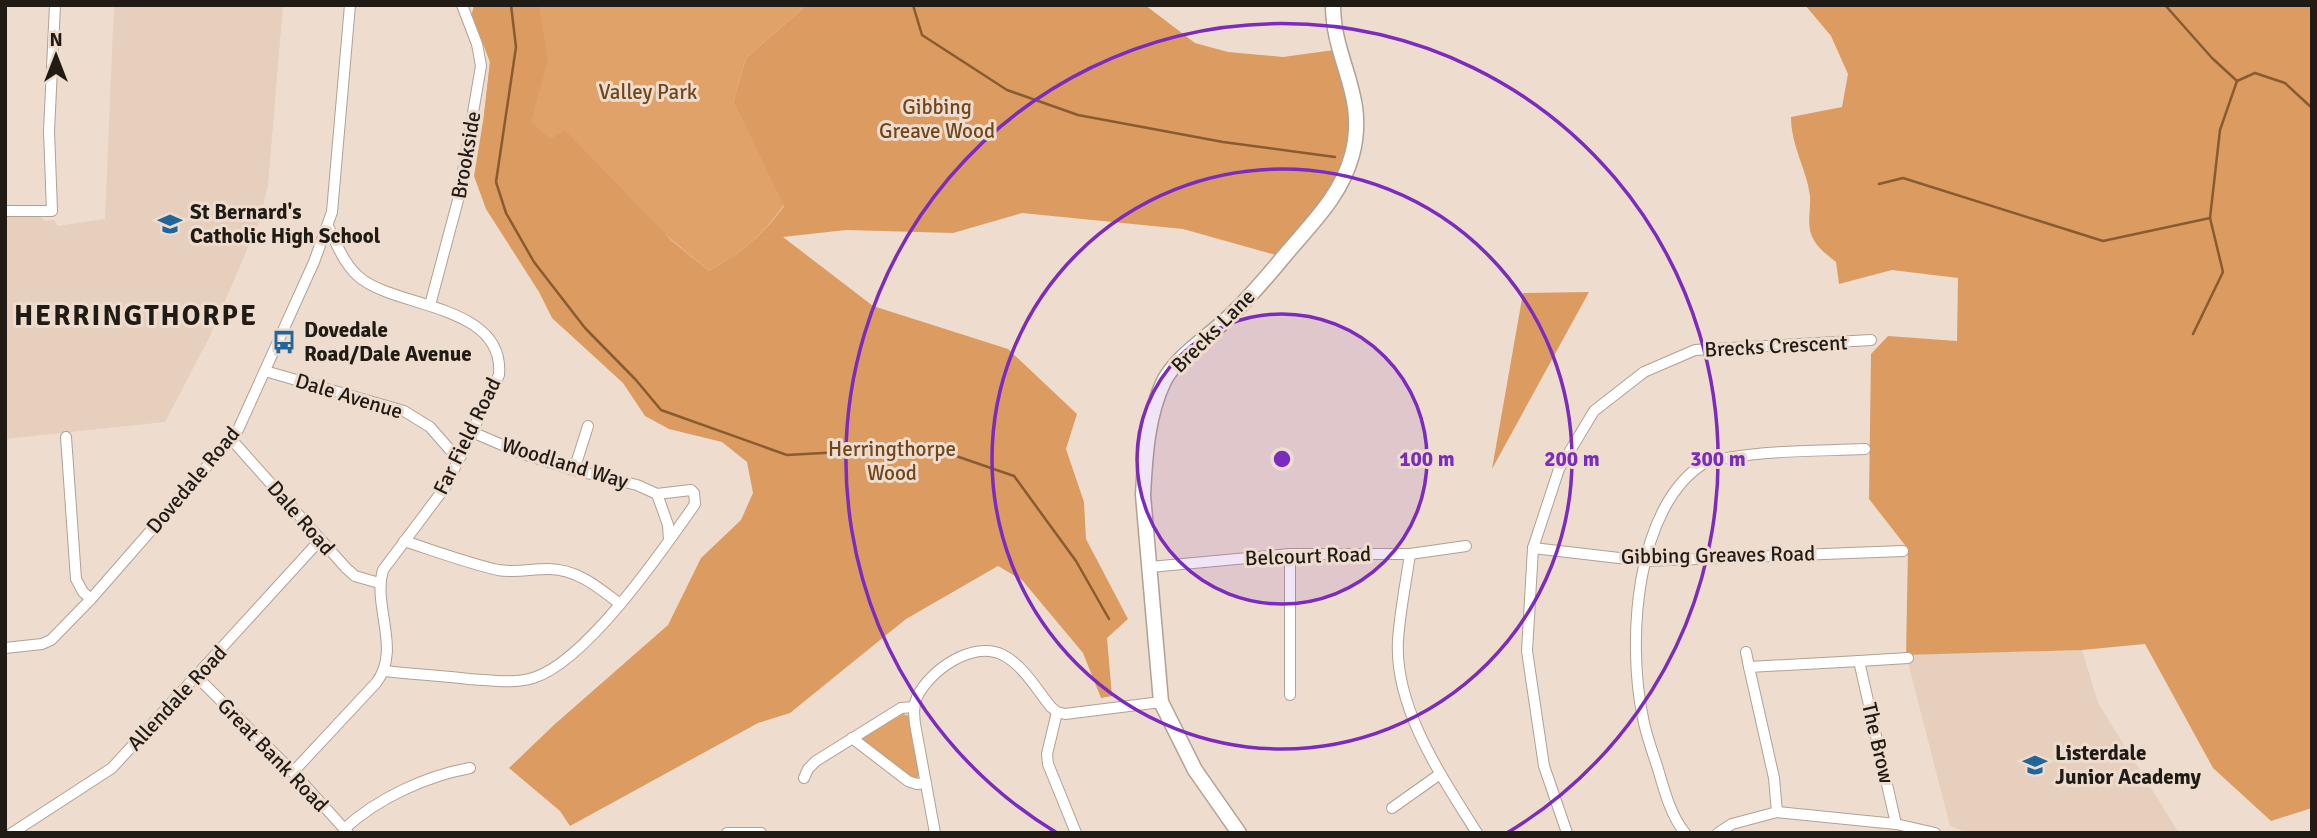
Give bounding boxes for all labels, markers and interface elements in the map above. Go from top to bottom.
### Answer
north arrow [21,21,91,91]
text: N [49,28,63,52]
park label: Valley Park [599,79,698,105]
park label: Gibbing Greave Wood [879,94,995,144]
street label: Brookside [446,109,486,201]
place label: St Bernard's Catholic High School [190,199,381,249]
school or university icon: St Bernard's Catholic High School [156,210,184,238]
street label: Brecks Lane [1166,284,1260,378]
district label: HERRINGTHORPE [14,299,258,333]
place label: Dovedale Road/Dale Avenue [304,317,472,367]
bus stop icon: Dovedale Road/Dale Avenue [270,328,298,356]
street label: Brecks Crescent [1704,329,1848,363]
street label: Dale Avenue [292,367,406,425]
street label: Far Field Road [427,373,507,499]
street label: Dovedale Road [141,421,245,539]
street label: Woodland Way [498,431,632,495]
park label: Herringthorpe Wood [828,436,956,486]
text: 100 m [1399,446,1455,472]
text: 200 m [1544,446,1600,472]
text: 300 m [1690,446,1746,472]
centre of rings [1270,447,1294,471]
street label: Dale Road [262,475,340,561]
street label: Gibbing Greaves Road [1621,540,1815,570]
street label: Belcourt Road [1244,541,1372,571]
street label: Allendale Road [122,640,232,756]
street label: Great Bank Road [212,693,334,817]
street label: The Brow [1856,700,1900,786]
place label: Listerdale Junior Academy [2055,740,2201,790]
school or university icon: Listerdale Junior Academy [2021,751,2049,779]

